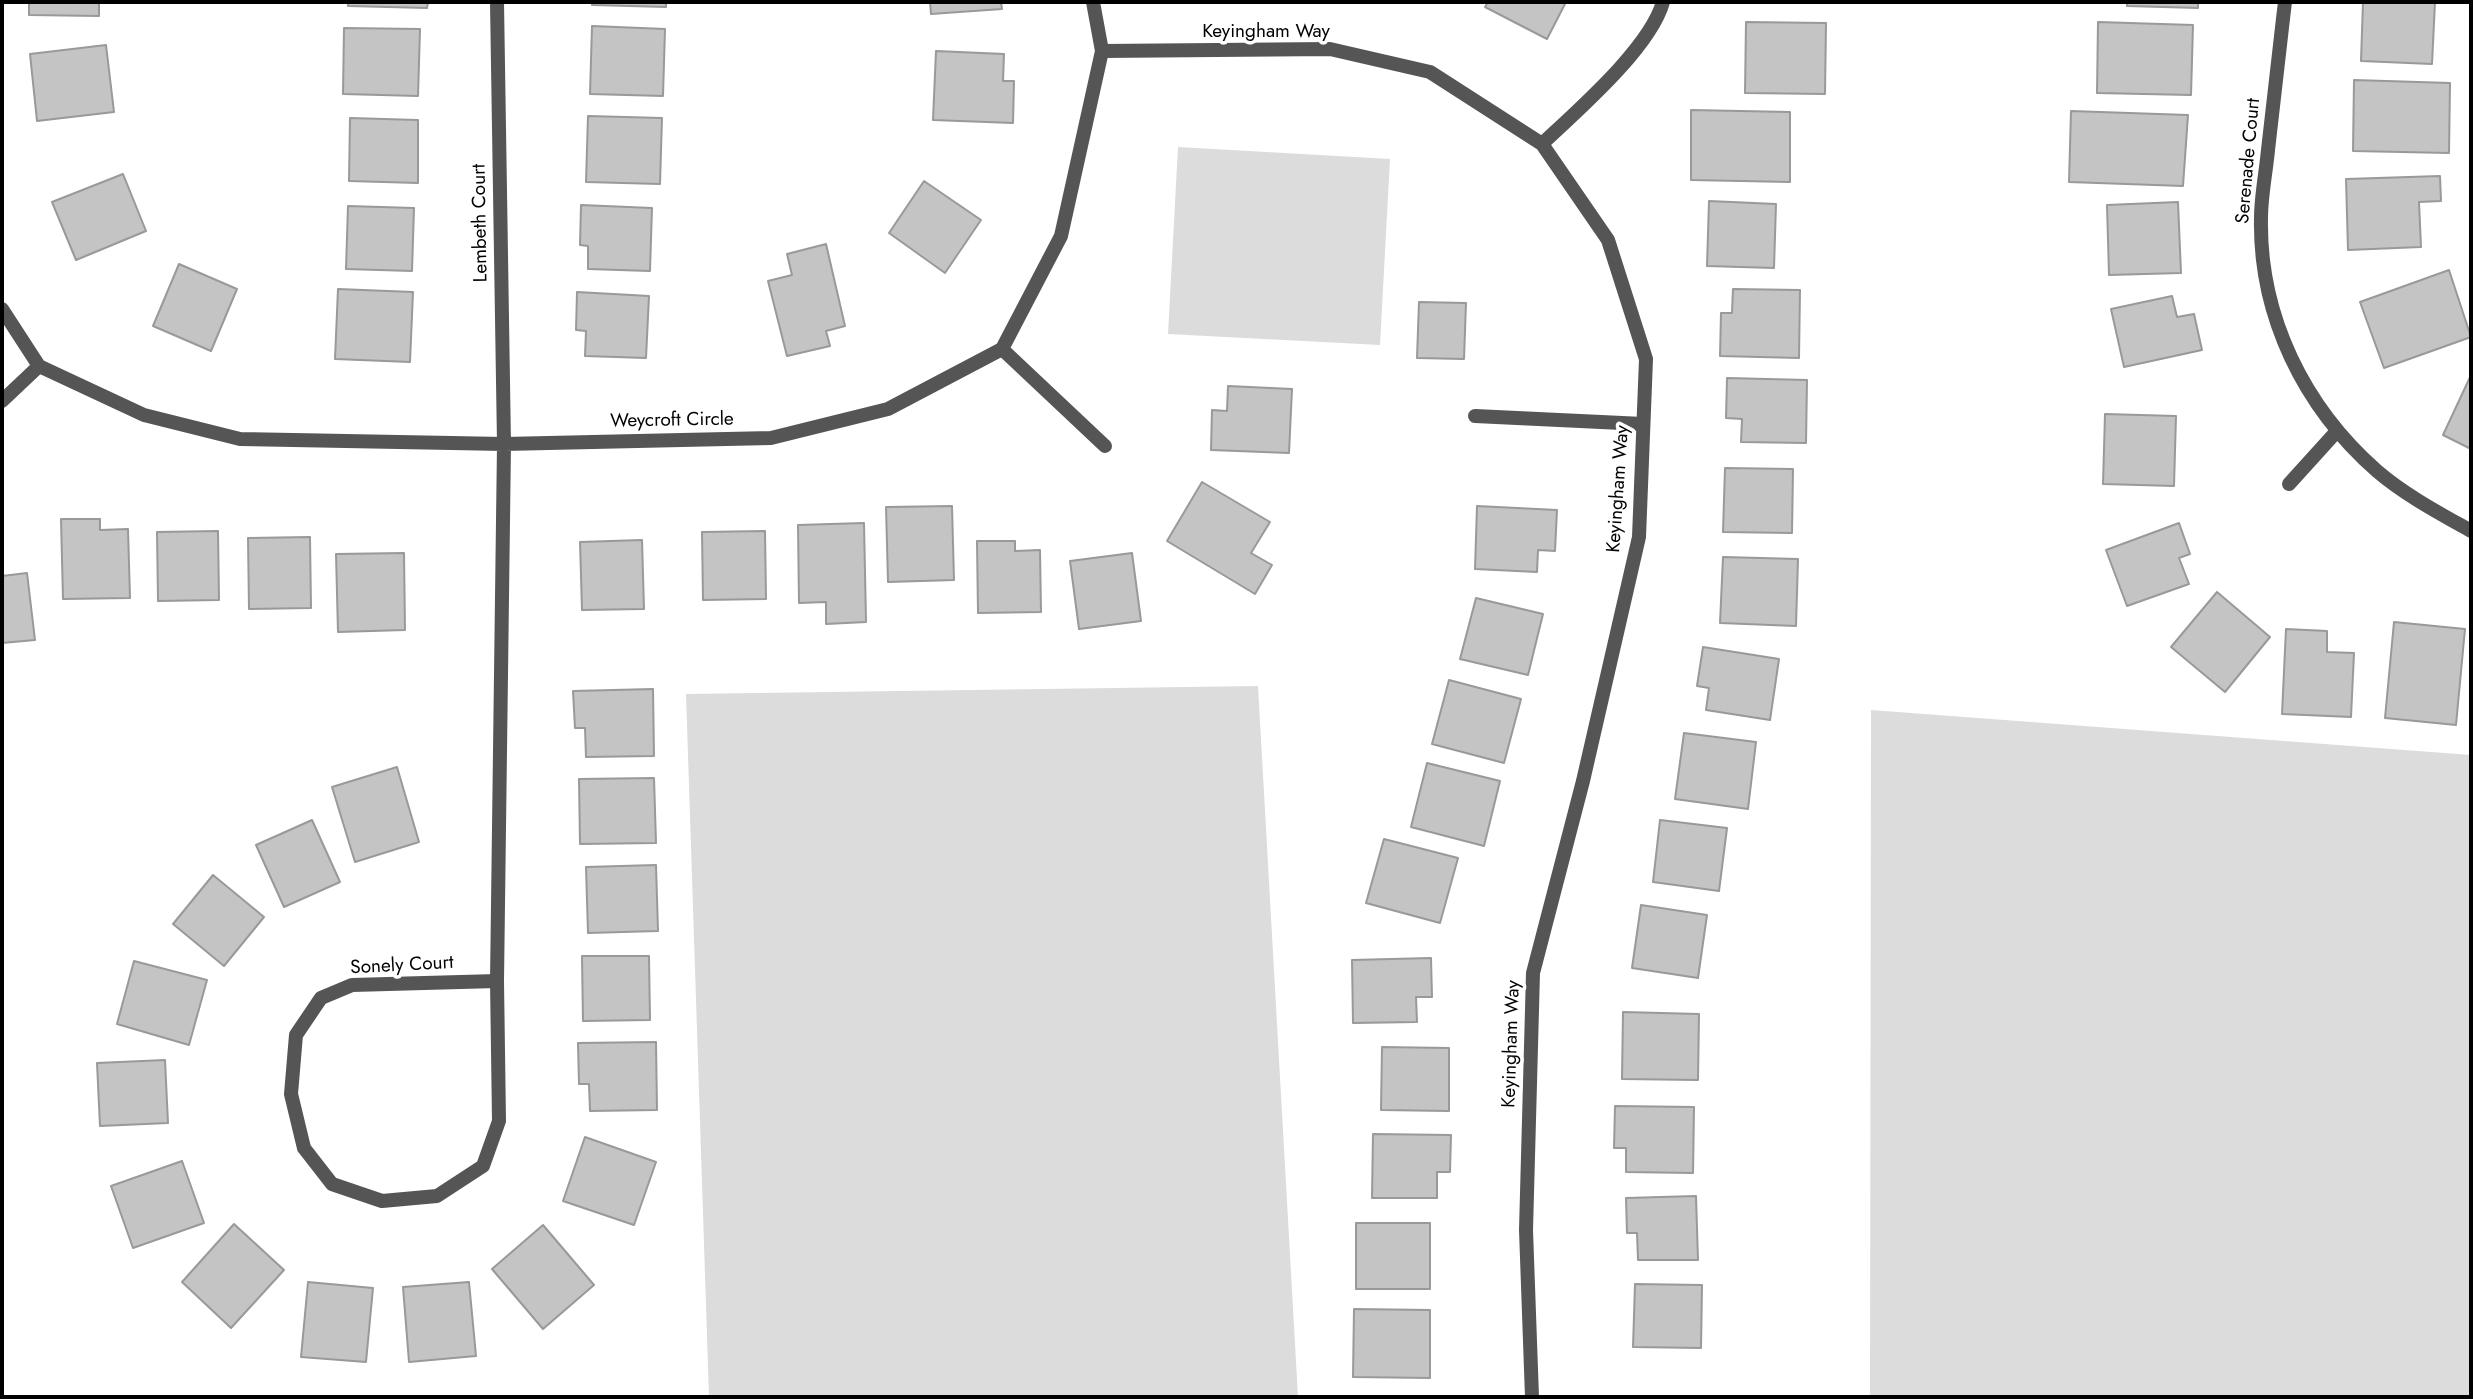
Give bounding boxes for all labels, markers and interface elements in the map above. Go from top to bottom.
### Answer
street label: Keyingham Way [1202,21,1330,43]
street label: Serenade Court [2232,97,2266,225]
street label: Lembeth Court [469,164,493,282]
street label: Weycroft Circle [610,409,734,433]
street label: Keyingham Way [1603,425,1635,553]
street label: Sonely Court [350,952,454,980]
street label: Keyingham Way [1498,980,1526,1108]

